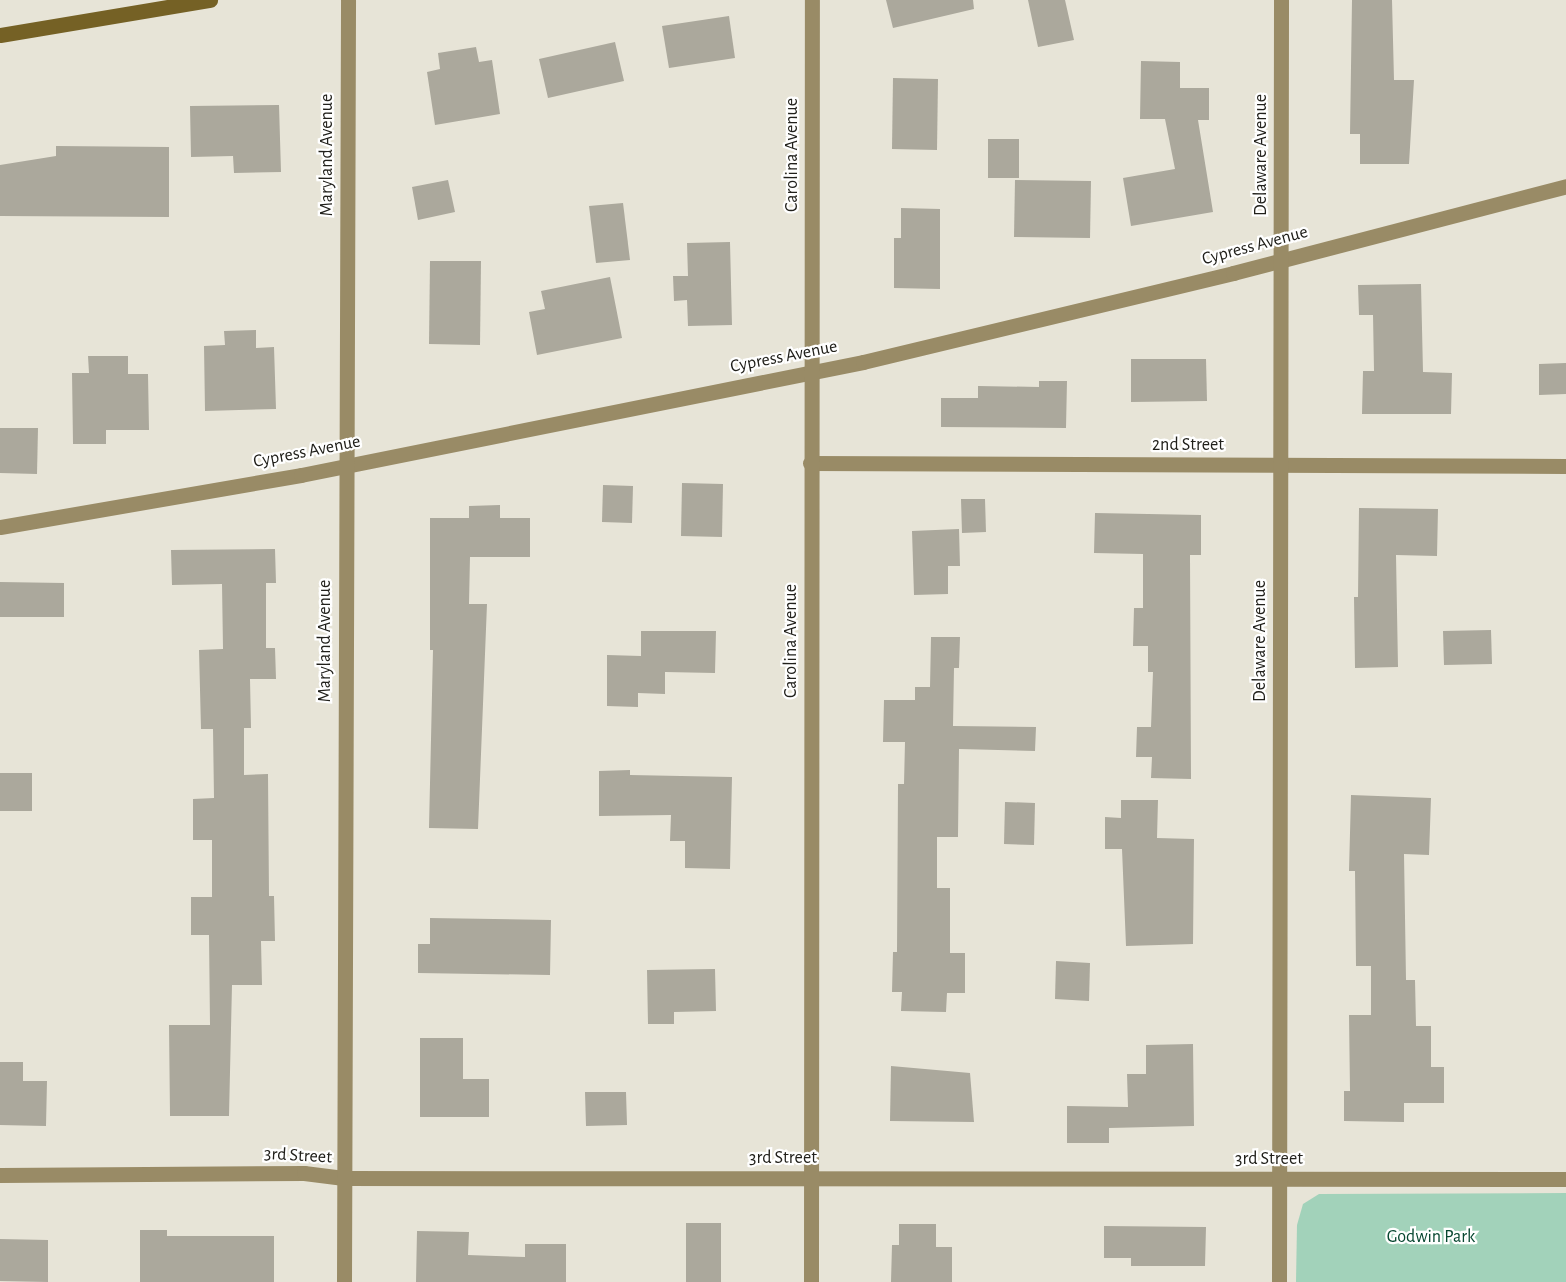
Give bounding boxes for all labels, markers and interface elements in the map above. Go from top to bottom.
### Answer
street label: Maryland Avenue [316,94,338,216]
street label: Delaware Avenue [1250,94,1272,216]
street label: Carolina Avenue [781,98,803,212]
street label: Cypress Avenue [1200,222,1310,270]
street label: Cypress Avenue [729,336,839,378]
street label: Cypress Avenue [252,431,362,473]
street label: 2nd Street [1152,434,1224,456]
street label: Maryland Avenue [314,580,336,702]
street label: Delaware Avenue [1249,580,1271,702]
street label: Carolina Avenue [780,584,802,698]
street label: 3rd Street [264,1143,332,1169]
street label: 3rd Street [749,1147,817,1169]
street label: 3rd Street [1235,1148,1303,1170]
park label: Godwin Park [1387,1226,1475,1248]

